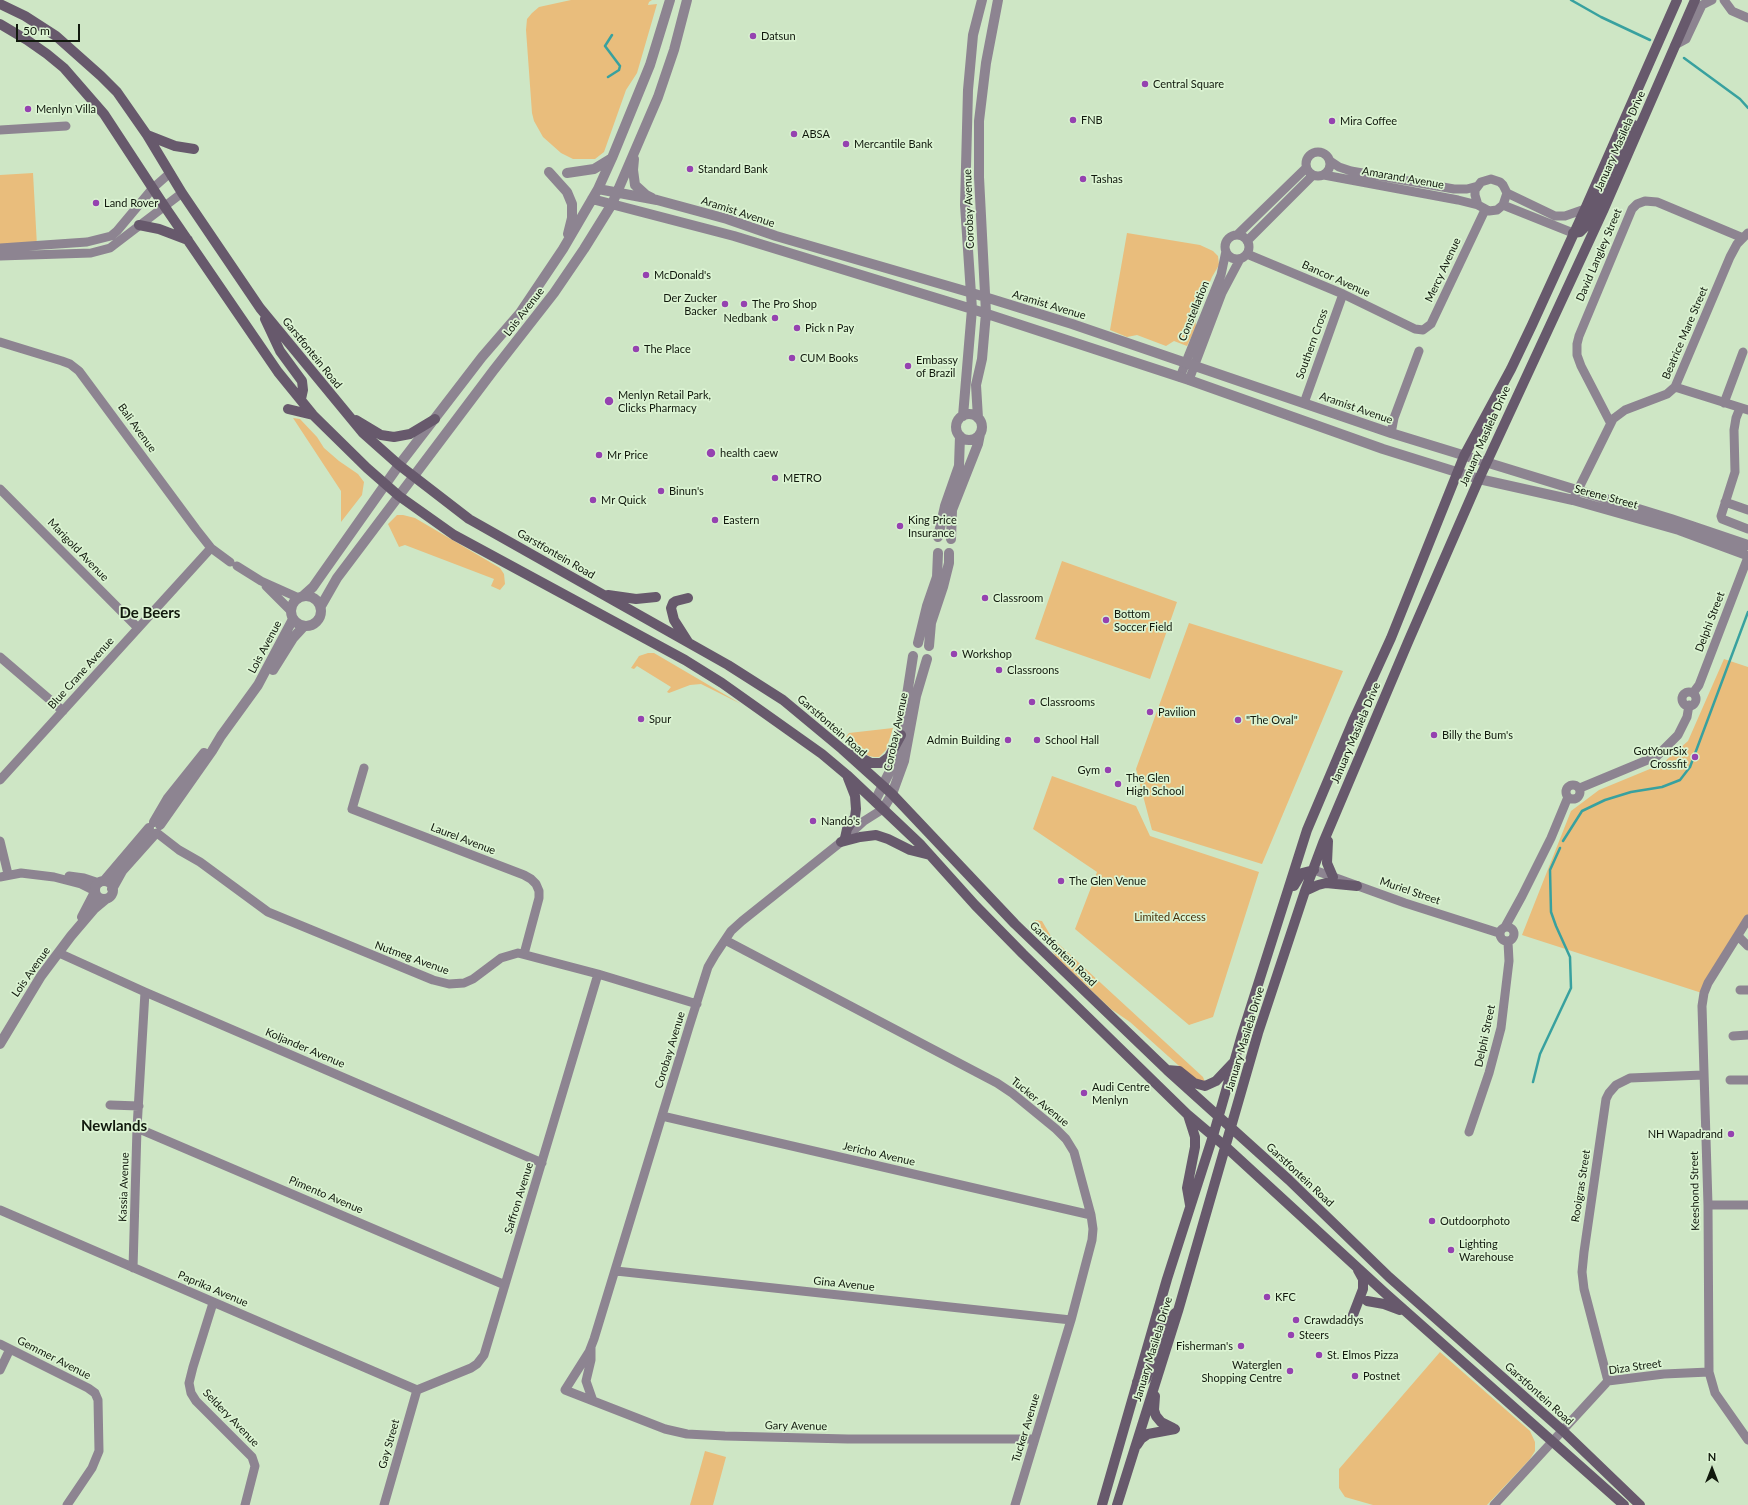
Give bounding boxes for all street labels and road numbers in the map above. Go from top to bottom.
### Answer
street label: January Masilela Drive [1592,89,1648,193]
street label: Amarand Avenue [1361,164,1445,192]
street label: Corobay Avenue [961,169,977,249]
street label: Aramist Avenue [700,194,776,230]
street label: David Langley Street [1573,207,1625,303]
street label: Mercy Avenue [1422,236,1464,304]
street label: Bancor Avenue [1300,258,1372,300]
street label: Constellation [1176,279,1212,343]
street label: Lois Avenue [501,285,547,339]
street label: Beatrice Mare Street [1659,285,1711,381]
street label: Aramist Avenue [1011,288,1087,322]
street label: Southern Cross [1293,307,1331,381]
street label: Garstfontein Road [279,315,345,391]
street label: January Masilela Drive [1457,384,1513,488]
street label: Aramist Avenue [1318,389,1394,427]
street label: Bali Avenue [115,401,159,455]
street label: Serene Street [1573,482,1639,512]
street label: Marigold Avenue [45,516,111,584]
street label: Garstfontein Road [515,526,597,582]
street label: Delphi Street [1692,590,1728,654]
street label: Lois Avenue [246,618,284,676]
street label: Blue Crane Avenue [45,634,117,712]
street label: January Masilela Drive [1329,680,1383,786]
street label: Garstfontein Road [795,692,869,760]
street label: Corobay Avenue [881,692,911,772]
street label: Laurel Avenue [429,821,497,857]
street label: Muriel Street [1378,874,1442,908]
street label: Garstfontein Road [1027,919,1099,989]
street label: Nutmeg Avenue [373,938,451,978]
street label: Lois Avenue [9,944,53,1000]
street label: January Masilela Drive [1223,985,1267,1093]
street label: Delphi Street [1472,1004,1498,1068]
street label: Corobay Avenue [652,1010,688,1090]
street label: Koljander Avenue [263,1025,347,1071]
street label: Tucker Avenue [1008,1075,1072,1129]
street label: Jericho Avenue [842,1139,916,1169]
street label: Garstfontein Road [1263,1140,1337,1210]
street label: Rooigras Street [1569,1149,1593,1223]
street label: Keeshond Street [1688,1151,1702,1231]
street label: Kassia Avenue [116,1152,132,1222]
street label: Saffron Avenue [502,1161,536,1235]
street label: Pimento Avenue [287,1173,365,1217]
street label: Paprika Avenue [176,1268,250,1310]
street label: Gina Avenue [813,1274,875,1294]
street label: January Masilela Drive [1131,1295,1175,1403]
street label: Gemmer Avenue [15,1334,93,1382]
street label: Diza Street [1608,1357,1662,1377]
street label: Garstfontein Road [1502,1360,1576,1428]
street label: Seldery Avenue [200,1386,262,1450]
street label: Tucker Avenue [1009,1392,1043,1464]
street label: Gay Street [376,1418,402,1470]
street label: Gary Avenue [765,1419,827,1433]

